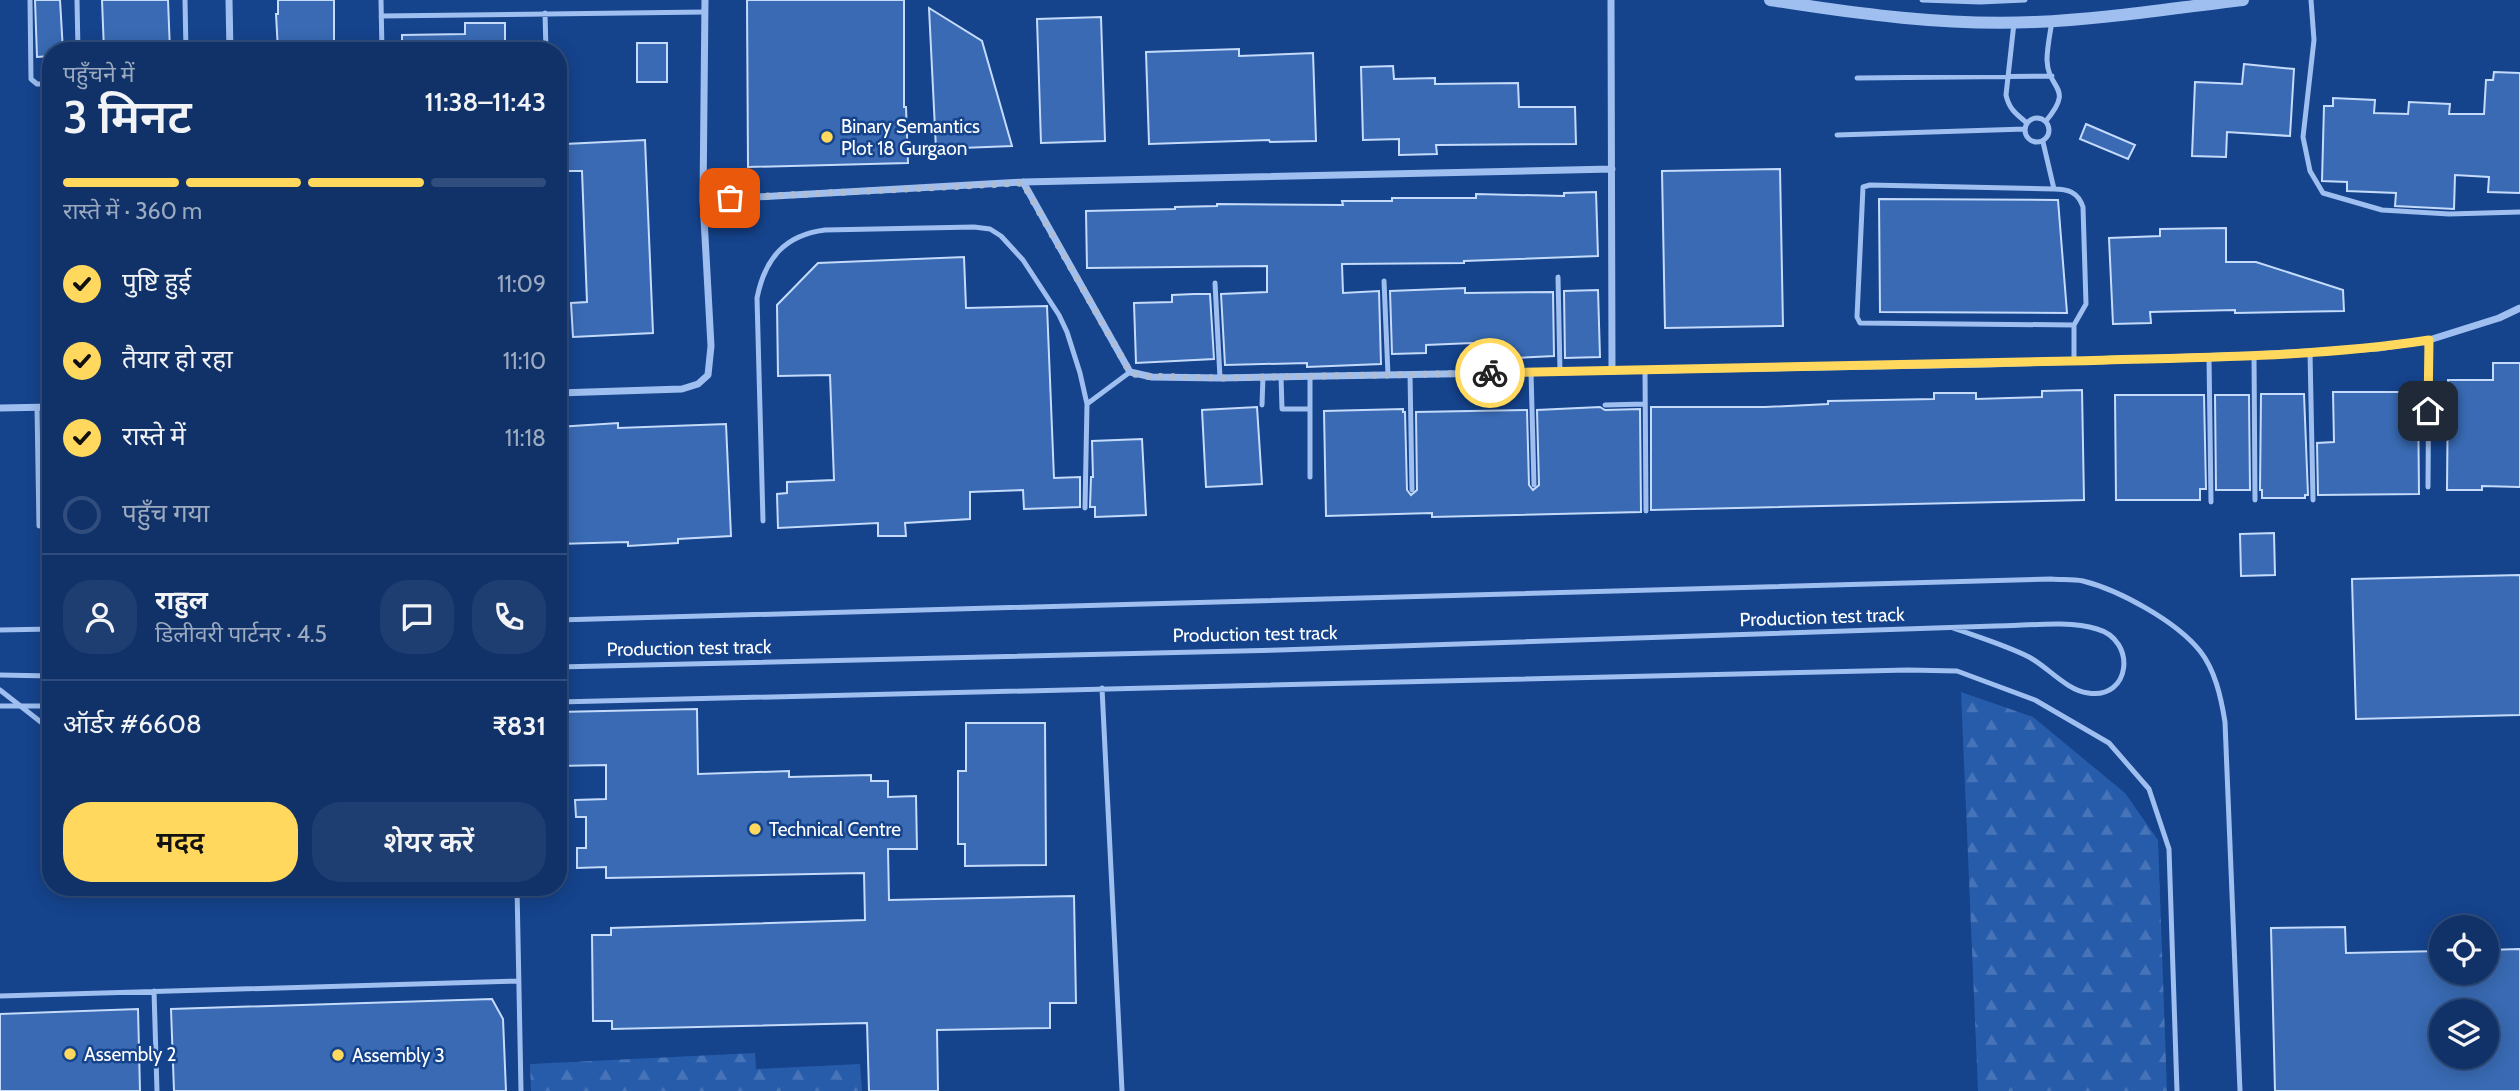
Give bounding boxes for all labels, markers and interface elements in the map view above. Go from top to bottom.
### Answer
text: पहुँचने में [63,60,135,88]
text: 11:38–11:43 [425,86,546,118]
text: 3 मिनट [63,89,192,145]
place label: Binary Semantics Plot 18 Gurgaon [841,115,980,160]
marker: Binary Semantics Plot 18 Gurgaon [819,129,835,145]
pin [700,168,760,228]
icon: bag [711,179,749,217]
text: रास्ते में · 360 m [63,197,202,225]
icon: check [63,265,101,303]
text: पुष्टि हुई [122,266,191,298]
text: 11:09 [497,270,546,298]
courier [1455,338,1525,408]
icon: check [63,342,101,380]
text: तैयार हो रहा [122,343,233,375]
text: 11:10 [503,347,546,375]
icon: bike [1471,354,1509,392]
pin [2398,381,2458,441]
icon: home [2409,392,2447,430]
icon: check [63,419,101,457]
text: रास्ते में [122,420,186,452]
text: 11:18 [505,424,546,452]
text: पहुँच गया [122,497,209,529]
button: person [63,580,137,654]
button: chat [380,580,454,654]
button: phone [472,580,546,654]
text: राहुल [155,584,208,616]
street label: Production test track [1739,603,1905,631]
text: डिलीवरी पार्टनर · 4.5 [155,620,327,648]
street label: Production test track [1172,621,1338,647]
street label: Production test track [606,635,772,661]
text: ऑर्डर #6608 [63,708,202,740]
text: ₹831 [493,710,546,742]
button: मदद [63,802,298,882]
button: शेयर करें [312,802,546,882]
place label: Technical Centre [769,818,901,841]
marker: Technical Centre [747,821,763,837]
map controls [2429,915,2499,1069]
button: locate [2429,915,2499,985]
button: layers [2429,999,2499,1069]
place label: Assembly 2 [84,1043,177,1066]
place label: Assembly 3 [352,1044,445,1067]
marker: Assembly 2 [62,1046,78,1062]
marker: Assembly 3 [330,1047,346,1063]

